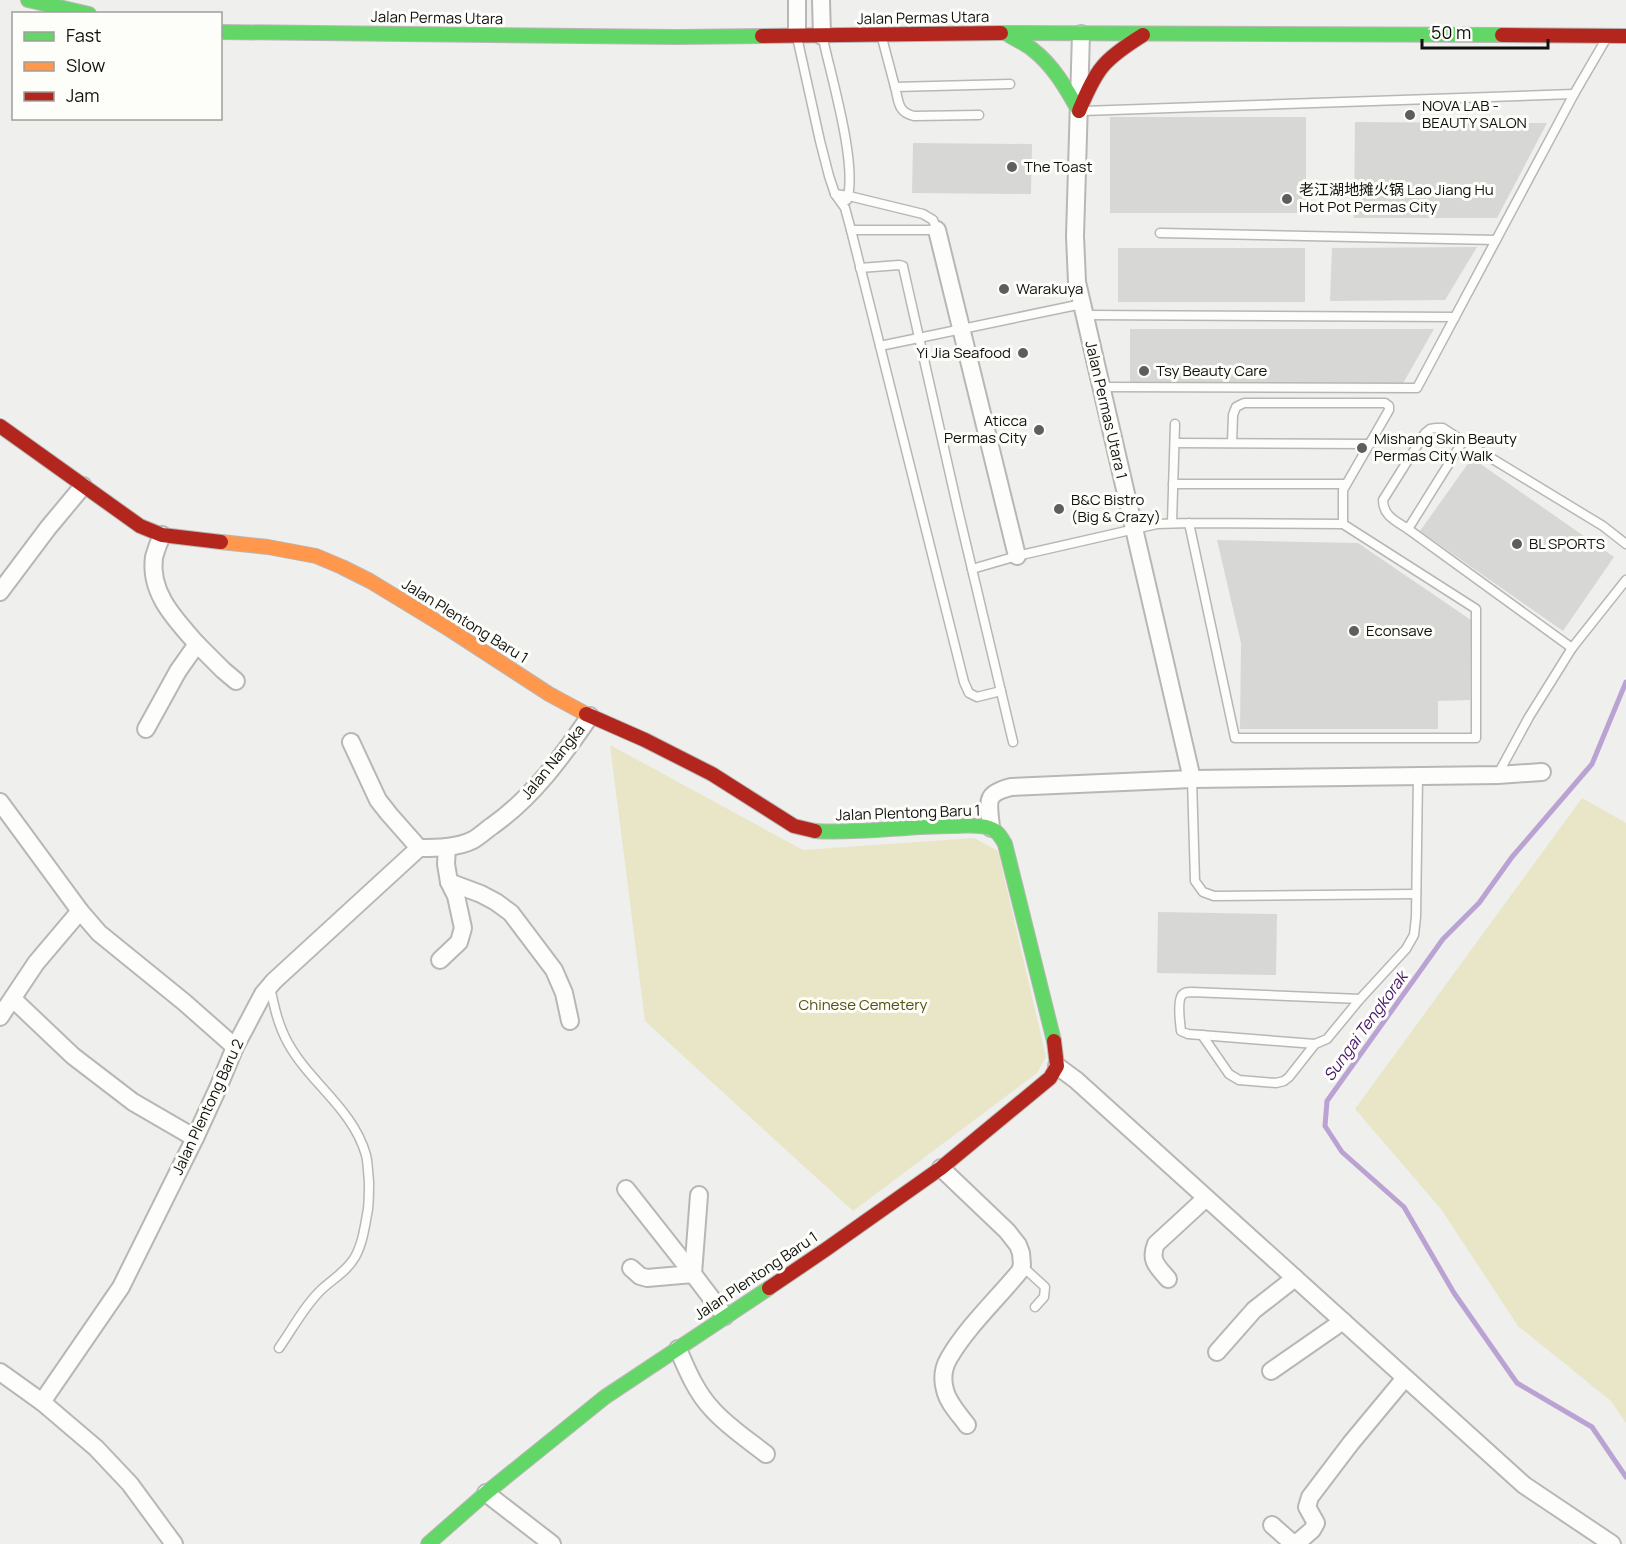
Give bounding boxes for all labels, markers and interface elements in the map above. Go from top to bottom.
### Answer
street label: Jalan Permas Utara [371,6,503,29]
street label: Jalan Permas Utara [857,6,989,29]
legend [12,12,222,120]
scale bar [1422,12,1548,50]
text: 50 m [1431,20,1471,44]
text: Fast [66,23,101,47]
text: Slow [66,53,106,77]
text: Jam [66,83,100,107]
place label: NOVA LAB - BEAUTY SALON [1422,95,1527,133]
marker: NOVA LAB - BEAUTY SALON [1403,108,1417,122]
place label: The Toast [1024,156,1092,177]
marker: The Toast [1005,160,1019,174]
place label: 老江湖地摊火锅 Lao Jiang Hu Hot Pot Permas City [1299,179,1494,217]
marker: 老江湖地摊火锅 Lao Jiang Hu Hot Pot Permas City [1280,192,1294,206]
place label: Warakuya [1016,278,1083,299]
marker: Warakuya [997,282,1011,296]
street label: Jalan Permas Utara 1 [1080,339,1133,481]
place label: Yi Jia Seafood [917,342,1011,363]
marker: Yi Jia Seafood [1016,346,1030,360]
place label: Tsy Beauty Care [1156,360,1268,381]
marker: Tsy Beauty Care [1137,364,1151,378]
place label: Aticca Permas City [944,410,1027,448]
marker: Aticca Permas City [1032,423,1046,437]
place label: Mishang Skin Beauty Permas City Walk [1374,428,1517,466]
marker: Mishang Skin Beauty Permas City Walk [1355,441,1369,455]
place label: B&C Bistro (Big & Crazy) [1071,489,1161,527]
marker: B&C Bistro (Big & Crazy) [1052,502,1066,516]
place label: BL SPORTS [1529,533,1605,554]
marker: BL SPORTS [1510,537,1524,551]
street label: Jalan Plentong Baru 1 [398,573,532,668]
place label: Econsave [1366,620,1433,641]
marker: Econsave [1347,624,1361,638]
street label: Jalan Nangka [516,720,589,804]
street label: Jalan Plentong Baru 1 [835,799,981,826]
water label: Sungai Tengkorak [1318,965,1413,1085]
park label: Chinese Cemetery [799,994,927,1015]
street label: Jalan Plentong Baru 2 [167,1035,248,1178]
street label: Jalan Plentong Baru 1 [690,1226,822,1325]

